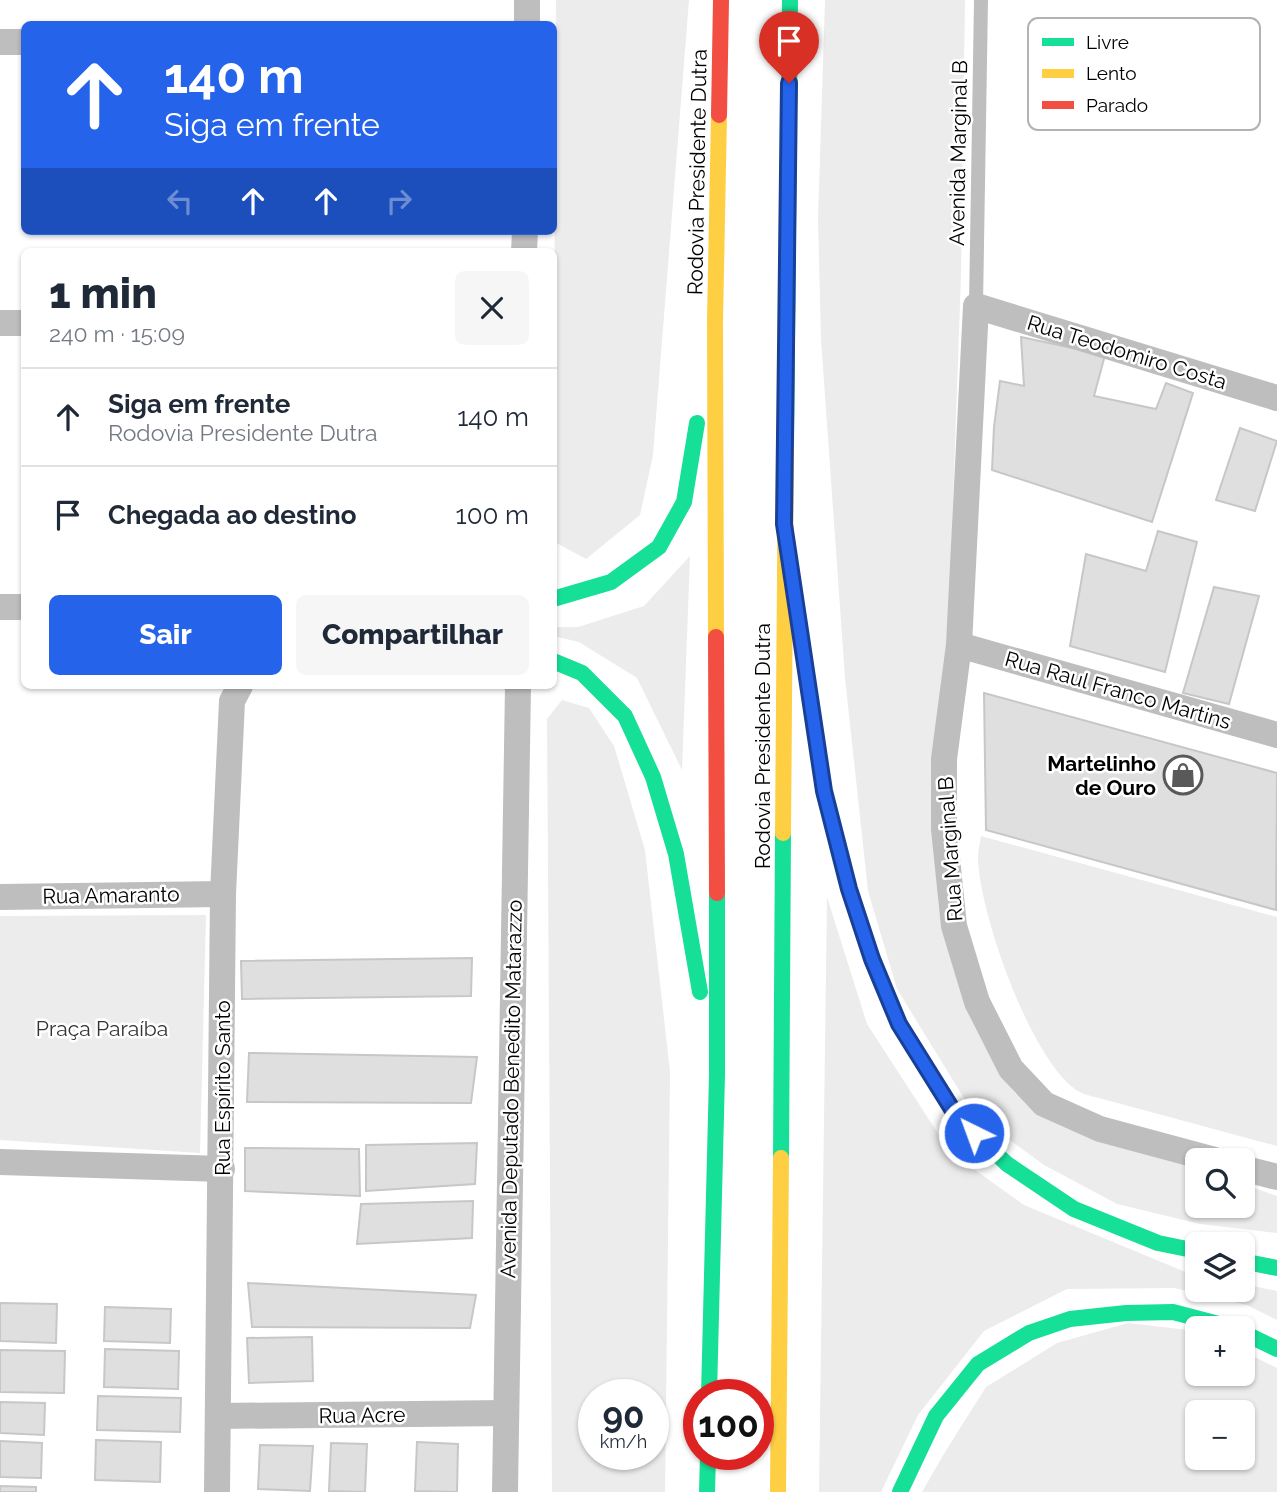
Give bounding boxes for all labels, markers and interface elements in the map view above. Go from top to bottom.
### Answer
pin [759,11,819,83]
legend [1028,18,1260,130]
icon: arrive [770,22,808,60]
text: Livre [1086,31,1129,53]
text: 140 m [164,47,304,104]
icon: ahead [49,49,140,140]
street label: Rodovia Presidente Dutra [682,49,712,295]
street label: Avenida Marginal B [944,60,972,246]
text: Lento [1086,62,1137,84]
text: Parado [1086,94,1148,116]
text: Siga em frente [164,106,380,143]
icon: left [161,182,199,220]
icon: ahead [234,182,272,220]
icon: ahead [307,182,345,220]
icon: right [380,182,418,220]
text: 1 min [49,269,157,318]
button: close [455,271,529,345]
street label: Rua Teodomiro Costa [1024,310,1230,394]
text: 240 m · 15:09 [49,320,185,347]
text: Siga em frente [108,389,290,419]
icon: ahead [49,398,87,436]
text: 140 m [457,402,529,432]
text: Rodovia Presidente Dutra [108,419,378,446]
icon: arrive [49,496,87,534]
text: Chegada ao destino [108,500,357,530]
text: 100 m [456,500,529,530]
button: Sair [49,595,282,675]
button: Compartilhar [296,595,529,675]
street label: Rodovia Presidente Dutra [750,623,775,869]
street label: Rua Raul Franco Martins [1002,646,1234,734]
place label: Martelinho de Ouro [1047,751,1156,800]
shop icon: Martelinho de Ouro [1162,754,1204,796]
street label: Rua Marginal B [932,776,968,922]
street label: Rua Amaranto [42,881,180,909]
street label: Avenida Deputado Benedito Matarazzo [495,900,527,1278]
street label: Rua Espírito Santo [210,1000,235,1176]
park label: Praça Paraíba [36,1016,168,1041]
position arrow [937,1096,1011,1170]
map controls [1185,1148,1255,1470]
button: search [1185,1148,1255,1218]
button: layers [1185,1232,1255,1302]
button: + [1185,1316,1255,1386]
speed limit sign: 100 [683,1379,774,1470]
text: 90 [602,1395,645,1436]
button: − [1185,1400,1255,1470]
street label: Rua Acre [318,1402,406,1428]
text: km/h [600,1431,647,1452]

